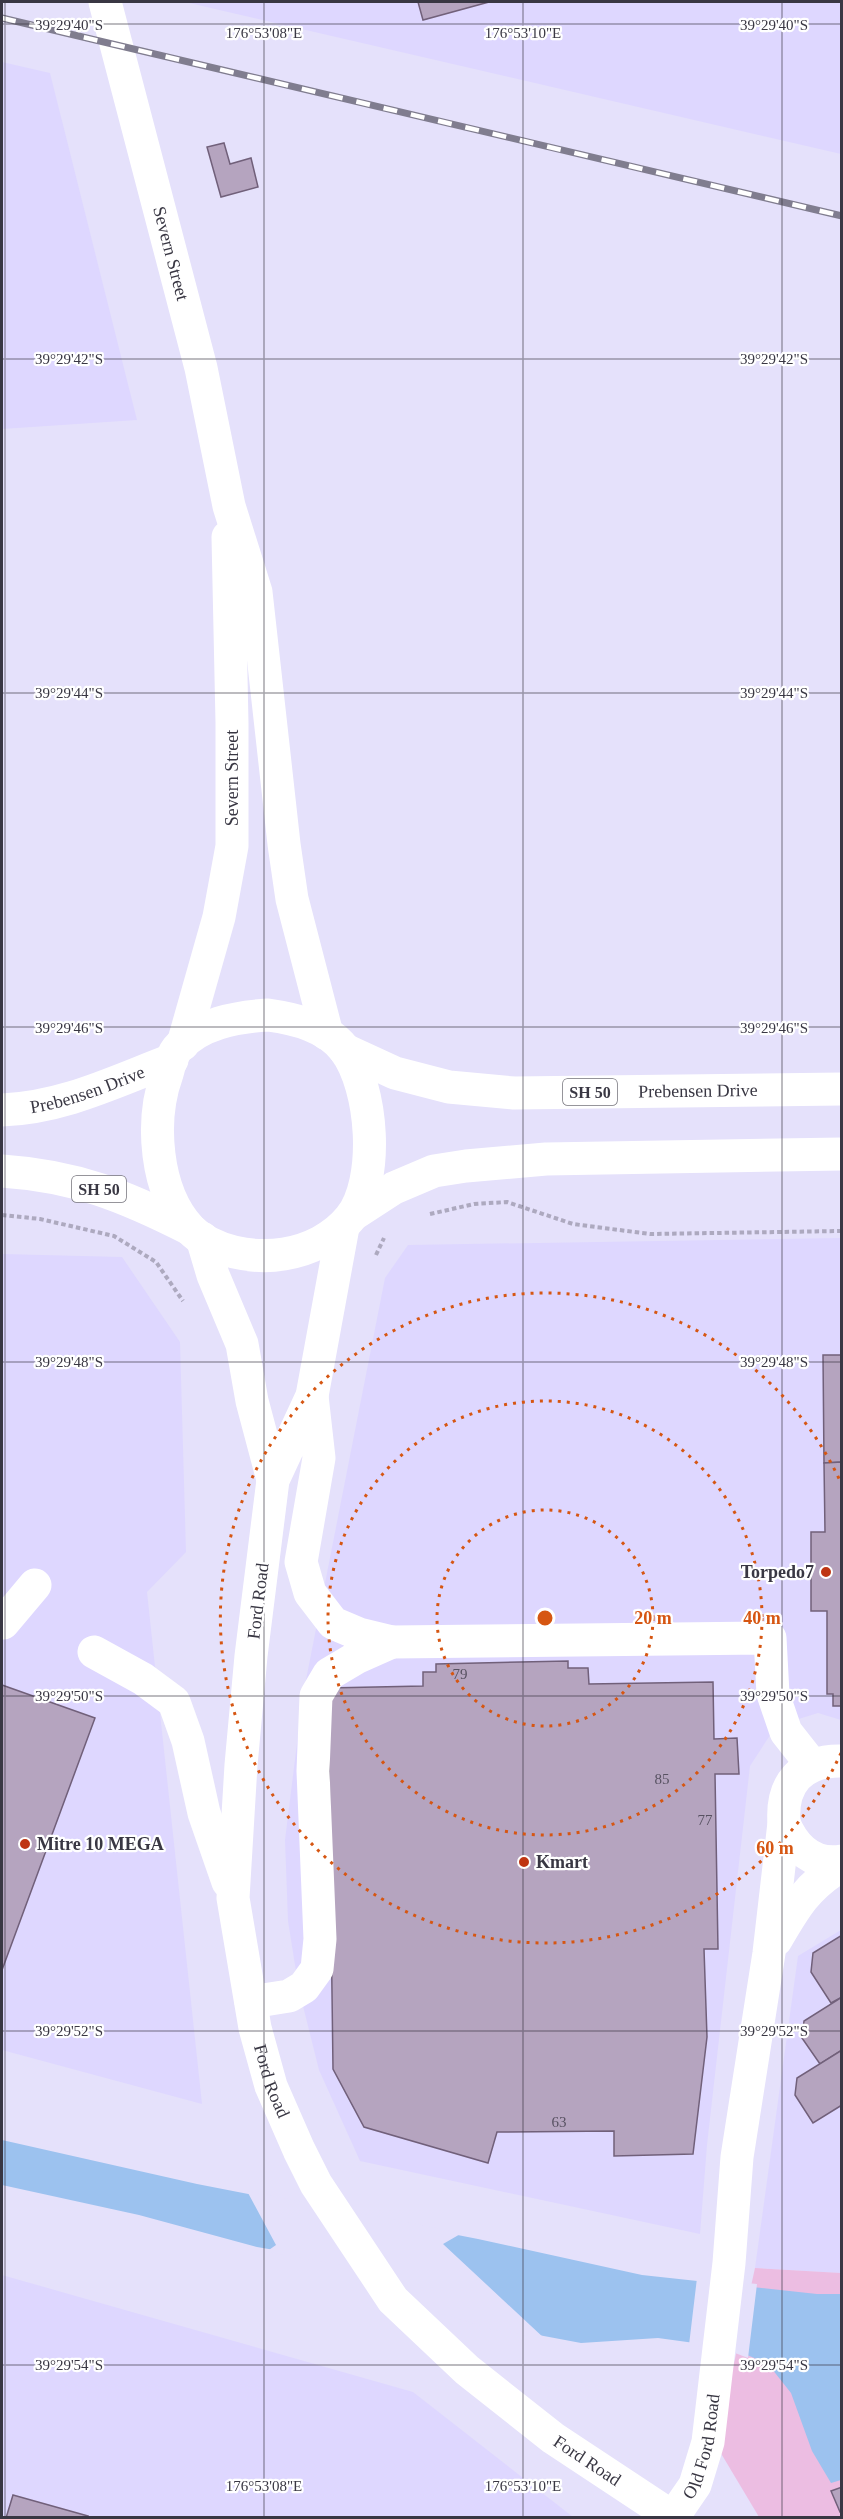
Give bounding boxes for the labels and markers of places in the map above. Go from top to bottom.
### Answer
place label: Torpedo7 [741,1562,814,1582]
marker: Torpedo7 [819,1565,833,1579]
centre of rings [535,1608,555,1628]
place label: Mitre 10 MEGA [37,1834,164,1854]
marker: Mitre 10 MEGA [18,1837,32,1851]
place label: Kmart [536,1852,588,1872]
marker: Kmart [517,1855,531,1869]

